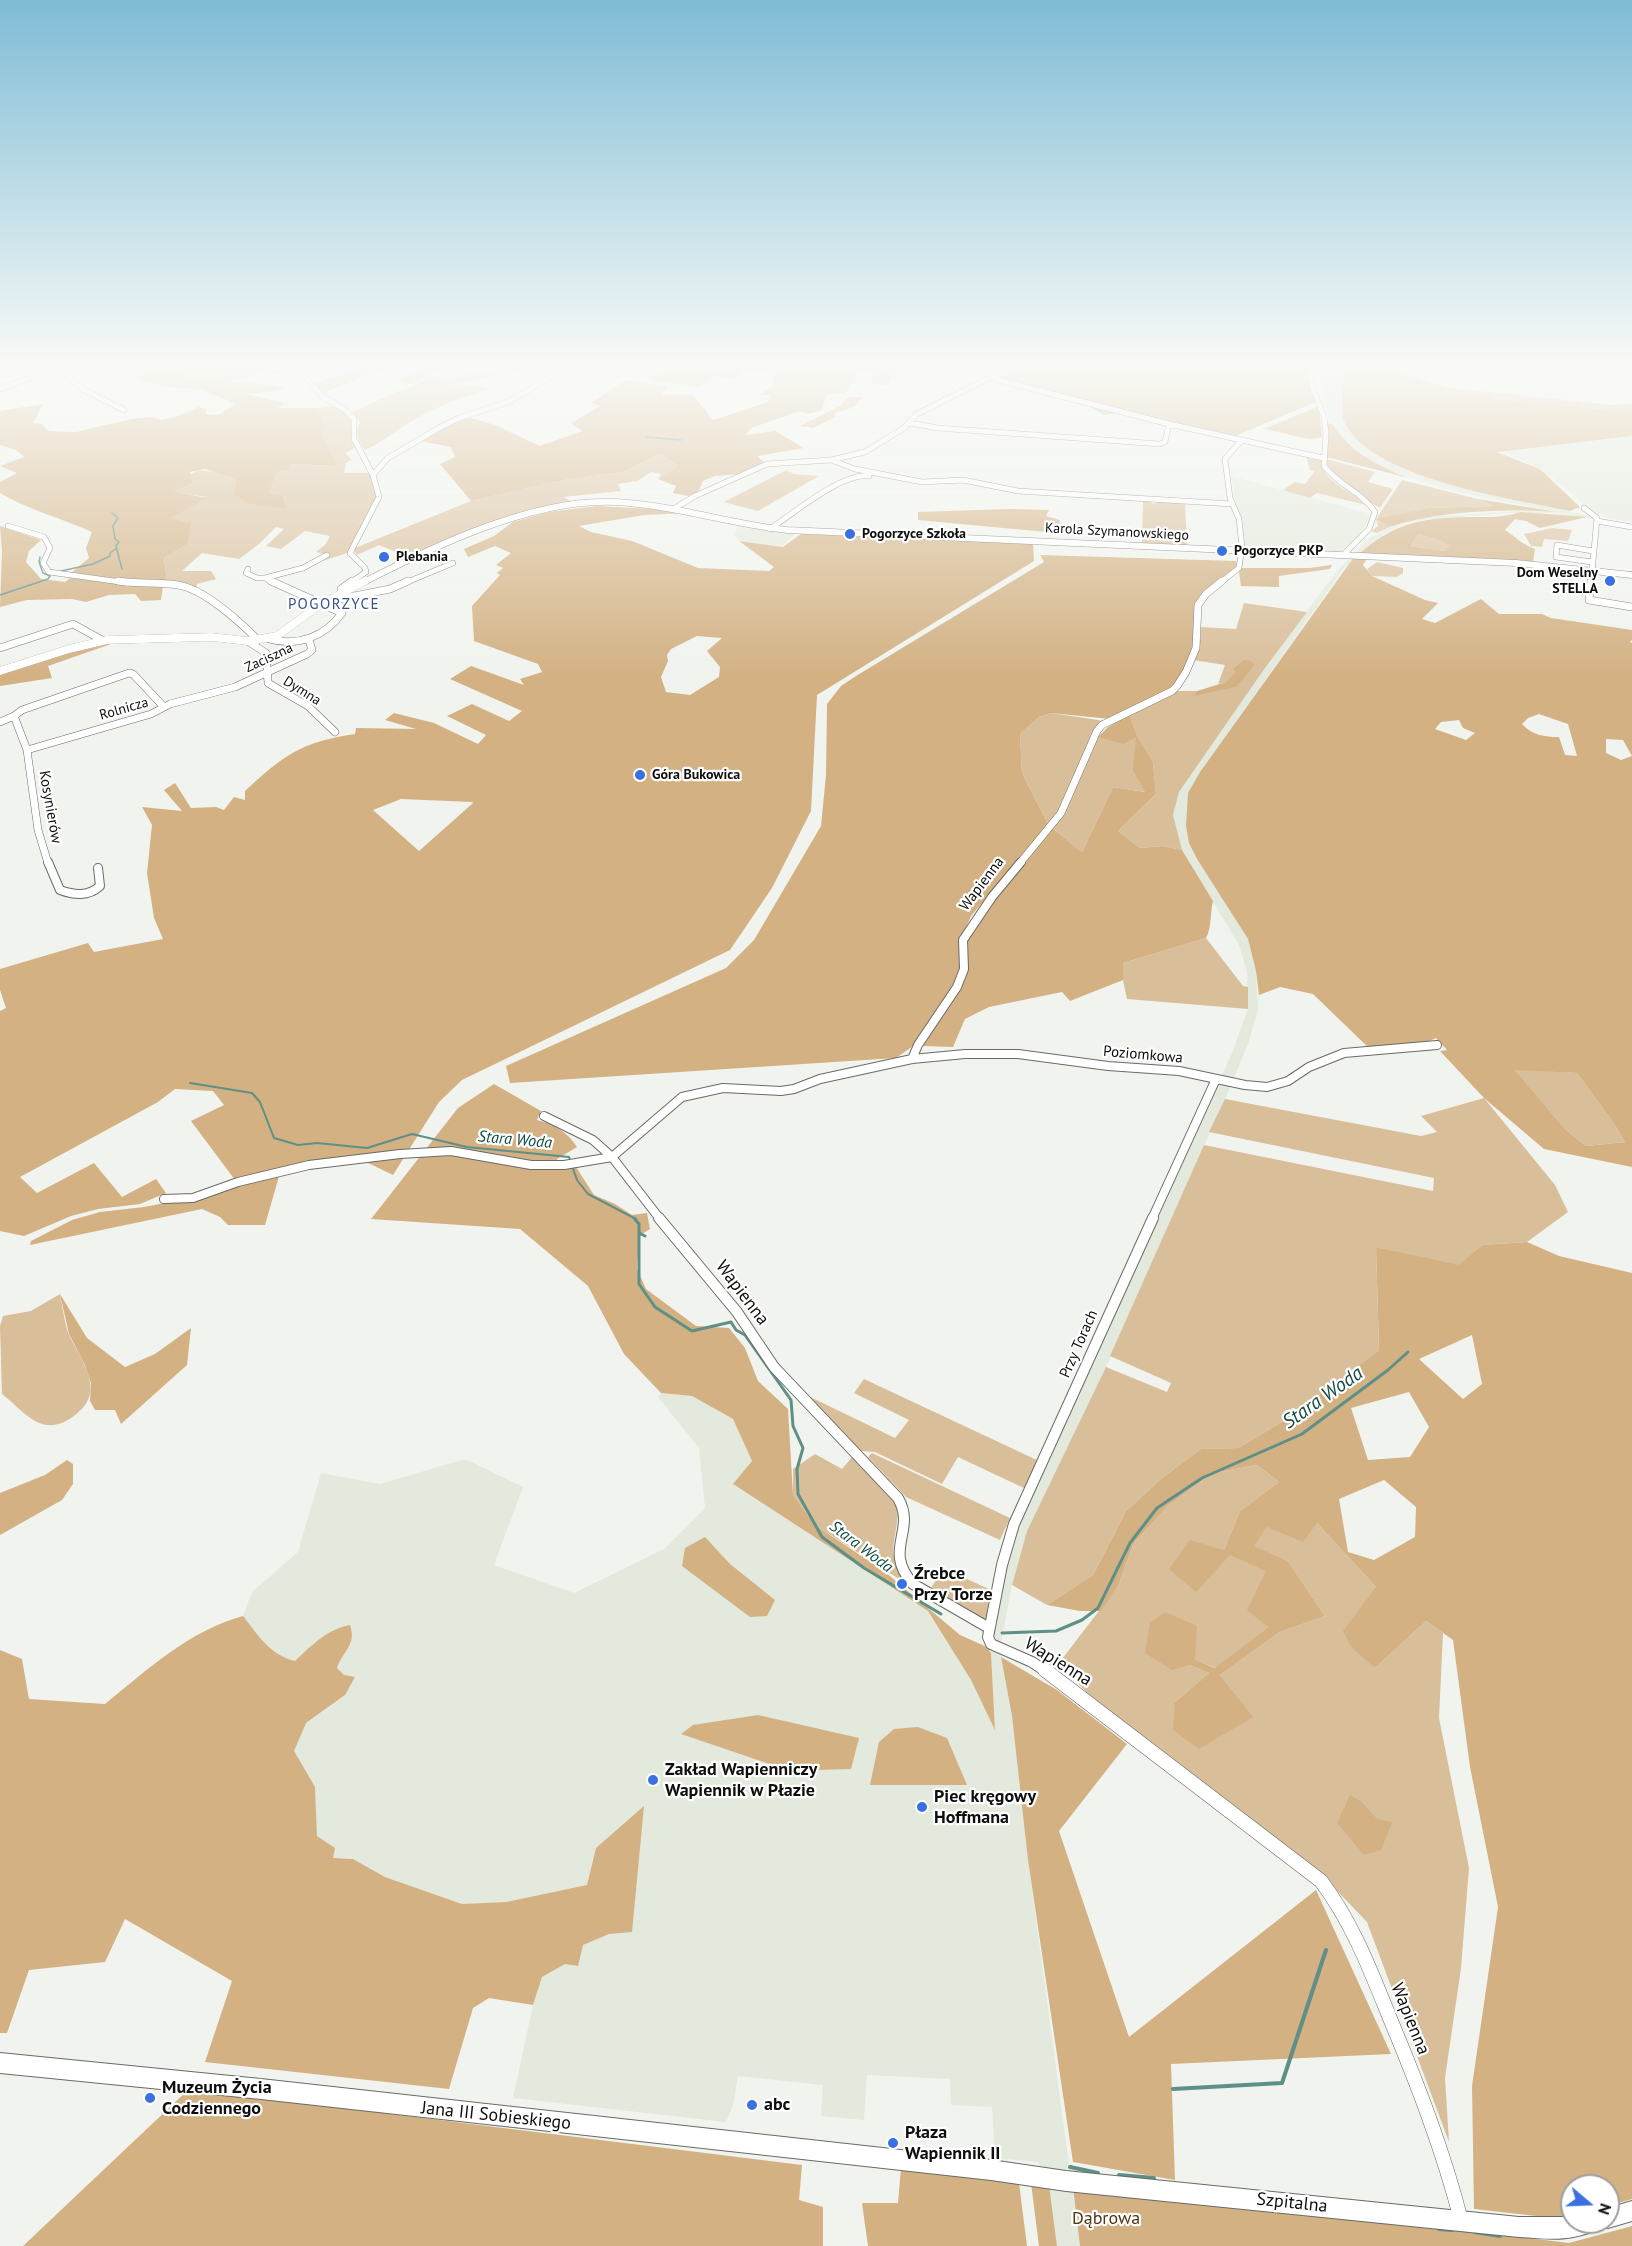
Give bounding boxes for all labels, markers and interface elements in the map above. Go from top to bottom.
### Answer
street label: Karola Szymanowskiego [1045,520,1189,544]
place label: Pogorzyce Szkoła [862,526,966,542]
marker: Pogorzyce Szkoła [843,527,857,541]
place label: Pogorzyce PKP [1234,543,1323,559]
marker: Pogorzyce PKP [1215,544,1229,558]
place label: Plebania [396,549,448,565]
marker: Plebania [377,550,391,564]
place label: Dom Weselny STELLA [1517,565,1598,598]
marker: Dom Weselny STELLA [1603,574,1617,588]
district label: POGORZYCE [288,596,380,614]
street label: Zaciszna [242,640,296,676]
street label: Dymna [280,673,324,709]
street label: Rolnicza [98,694,150,724]
place label: Góra Bukowica [652,767,740,783]
marker: Góra Bukowica [633,768,647,782]
street label: Kosynierów [35,769,65,845]
street label: Wapienna [956,853,1008,915]
street label: Poziomkowa [1102,1043,1184,1067]
water label: Stara Woda [477,1127,553,1153]
street label: Wapienna [711,1256,773,1330]
street label: Przy Torach [1056,1307,1102,1381]
water label: Stara Woda [1278,1362,1368,1434]
water label: Stara Woda [826,1517,896,1577]
place label: Źrebce Przy Torze [914,1563,993,1606]
marker: Źrebce Przy Torze [895,1577,909,1591]
street label: Wapienna [1020,1633,1096,1691]
place label: Zakład Wapienniczy Wapiennik w Płazie [665,1759,817,1802]
marker: Zakład Wapienniczy Wapiennik w Płazie [646,1773,660,1787]
place label: Piec kręgowy Hoffmana [934,1786,1036,1828]
marker: Piec kręgowy Hoffmana [915,1800,929,1814]
street label: Wapienna [1386,1980,1434,2058]
place label: Muzeum Życia Codziennego [162,2077,272,2120]
marker: Muzeum Życia Codziennego [143,2091,157,2105]
place label: abc [764,2094,790,2116]
street label: Jana III Sobieskiego [420,2097,572,2135]
marker: abc [745,2098,759,2112]
place label: Płaza Wapiennik II [905,2122,1000,2164]
marker: Płaza Wapiennik II [886,2136,900,2150]
north arrow [1560,2174,1620,2234]
street label: Szpitalna [1255,2189,1329,2217]
text: N [1594,2201,1616,2217]
park label: Dąbrowa [1072,2208,1140,2230]

